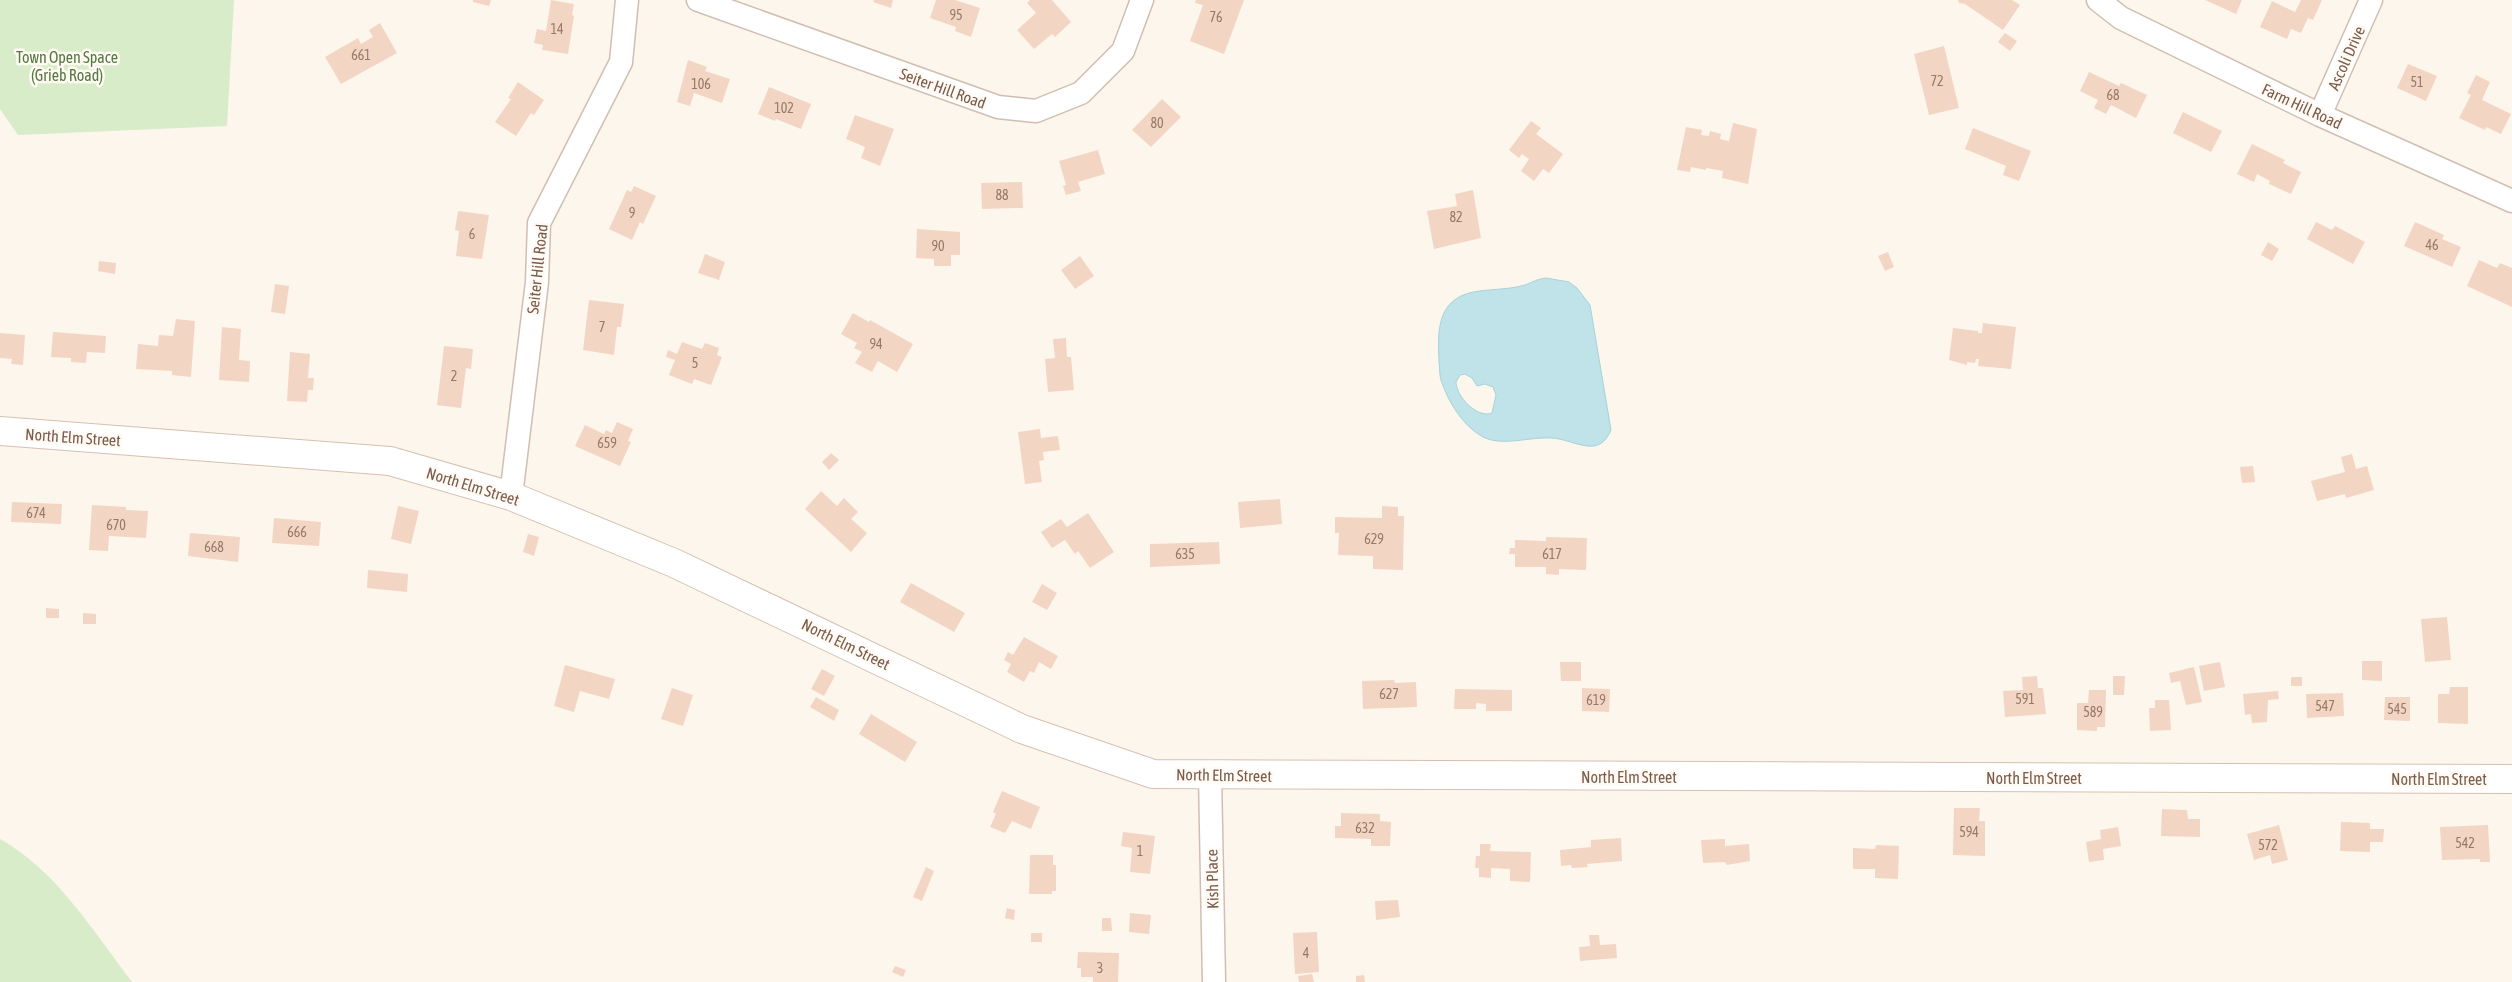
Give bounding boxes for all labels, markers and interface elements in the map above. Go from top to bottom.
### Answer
house number: 95 [949,7,963,23]
house number: 76 [1209,9,1223,25]
house number: 14 [550,21,564,37]
street label: Ascoli Drive [2324,23,2368,93]
house number: 661 [351,47,371,63]
park label: Town Open Space (Grieb Road) [16,48,118,85]
street label: Seiter Hill Road [897,64,989,112]
house number: 72 [1930,73,1944,89]
house number: 51 [2410,74,2424,90]
house number: 106 [691,76,711,92]
street label: Farm Hill Road [2259,80,2345,132]
house number: 68 [2106,87,2120,103]
house number: 102 [774,100,794,116]
house number: 80 [1150,115,1164,131]
house number: 88 [995,187,1009,203]
house number: 9 [629,205,635,221]
house number: 82 [1449,209,1463,225]
street label: Seiter Hill Road [523,223,551,315]
house number: 6 [469,226,476,242]
house number: 46 [2425,237,2439,253]
house number: 90 [931,238,945,254]
house number: 7 [599,319,605,335]
house number: 94 [869,336,883,352]
house number: 5 [692,355,698,371]
house number: 2 [451,368,457,384]
street label: North Elm Street [25,425,122,449]
house number: 659 [597,435,617,451]
street label: North Elm Street [424,463,522,509]
house number: 674 [26,505,46,521]
house number: 670 [106,517,126,533]
house number: 666 [287,524,307,540]
house number: 629 [1364,531,1384,547]
house number: 668 [204,539,224,555]
house number: 635 [1175,546,1195,562]
house number: 617 [1542,546,1562,562]
street label: North Elm Street [799,615,893,673]
house number: 627 [1379,686,1399,702]
house number: 591 [2015,691,2035,707]
house number: 619 [1586,692,1606,708]
house number: 547 [2315,698,2335,714]
house number: 545 [2387,701,2407,717]
house number: 589 [2083,704,2103,720]
street label: North Elm Street [1176,765,1273,785]
street label: North Elm Street [1581,768,1677,786]
street label: North Elm Street [1986,769,2082,787]
street label: North Elm Street [2391,770,2487,788]
house number: 632 [1355,820,1375,836]
house number: 594 [1959,824,1979,840]
house number: 542 [2455,835,2475,851]
house number: 572 [2258,837,2278,853]
house number: 1 [1137,843,1143,859]
street label: Kish Place [1202,849,1222,909]
house number: 4 [1303,945,1310,961]
house number: 3 [1097,960,1103,976]

